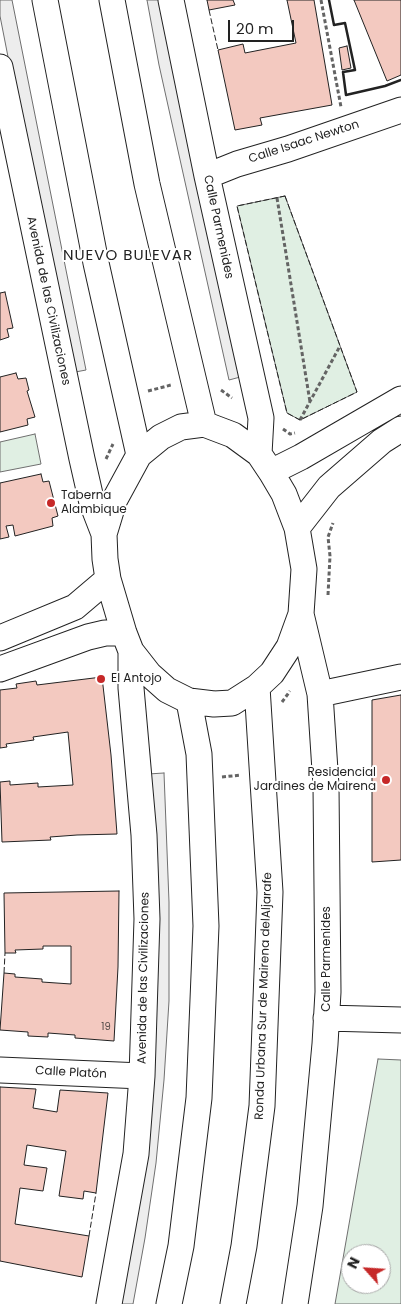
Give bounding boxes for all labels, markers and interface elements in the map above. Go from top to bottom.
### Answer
scale bar [231,10,297,42]
text: 20 m [236,18,274,39]
street label: Calle Isaac Newton [247,117,361,167]
street label: Calle Parmenides [200,174,236,280]
street label: Avenida de las Civilizaciones [23,215,73,387]
district label: NUEVO BULEVAR [61,247,195,265]
place label: Taberna Alambique [61,489,127,517]
marker: Taberna Alambique [45,497,57,509]
place label: El Antojo [111,672,162,686]
marker: El Antojo [95,673,107,685]
place label: Residencial Jardines de Mairena [254,766,376,794]
marker: Residencial Jardines de Mairena [380,774,392,786]
street label: Ronda Urbana Sur de Mairena delAljarafe [252,872,276,1120]
street label: Avenida de las Civilizaciones [135,892,153,1064]
street label: Calle Parmenides [320,906,334,1012]
house number: 19 [101,1021,111,1033]
street label: Calle Platón [35,1064,107,1082]
north arrow [341,1244,391,1294]
text: N [342,1254,365,1272]

